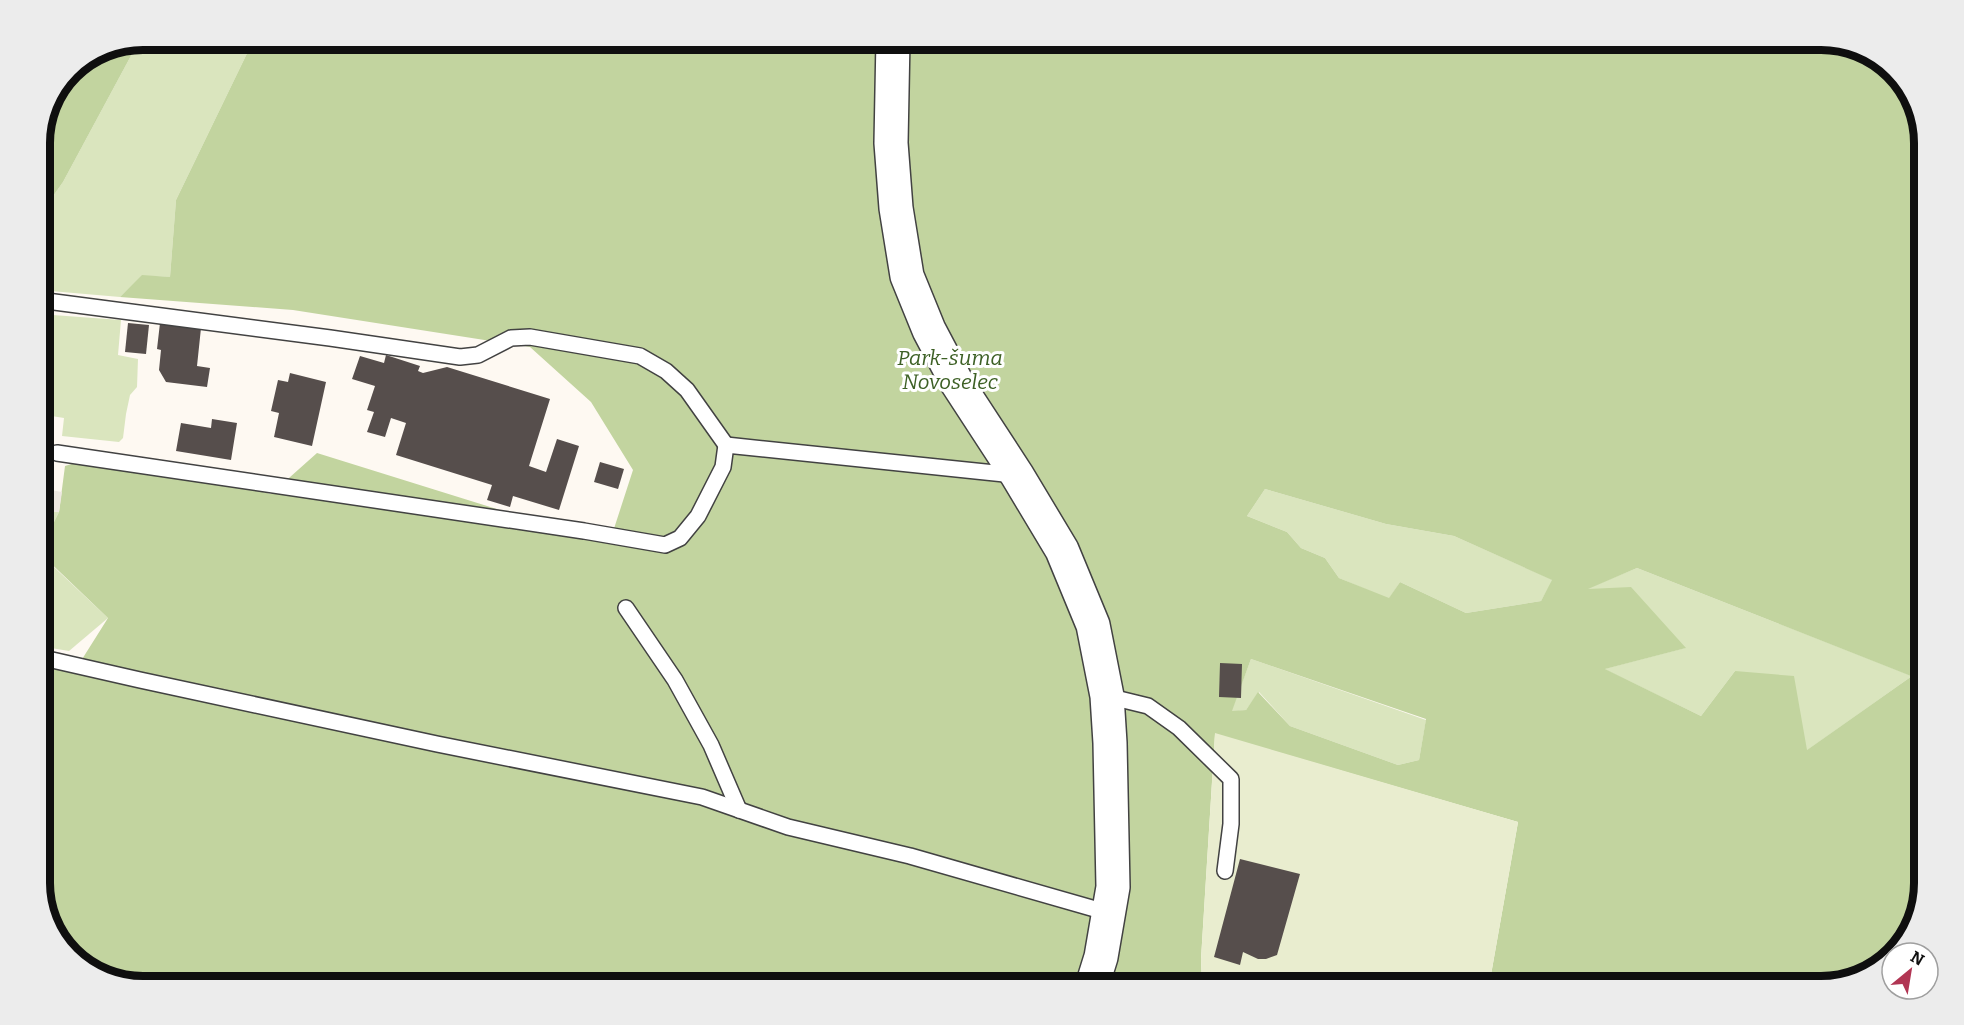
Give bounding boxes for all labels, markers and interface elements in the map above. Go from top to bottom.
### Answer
park label: Park-šuma Novoselec [897,345,1003,395]
north arrow [1880,941,1940,1001]
text: N [1907,947,1927,970]

